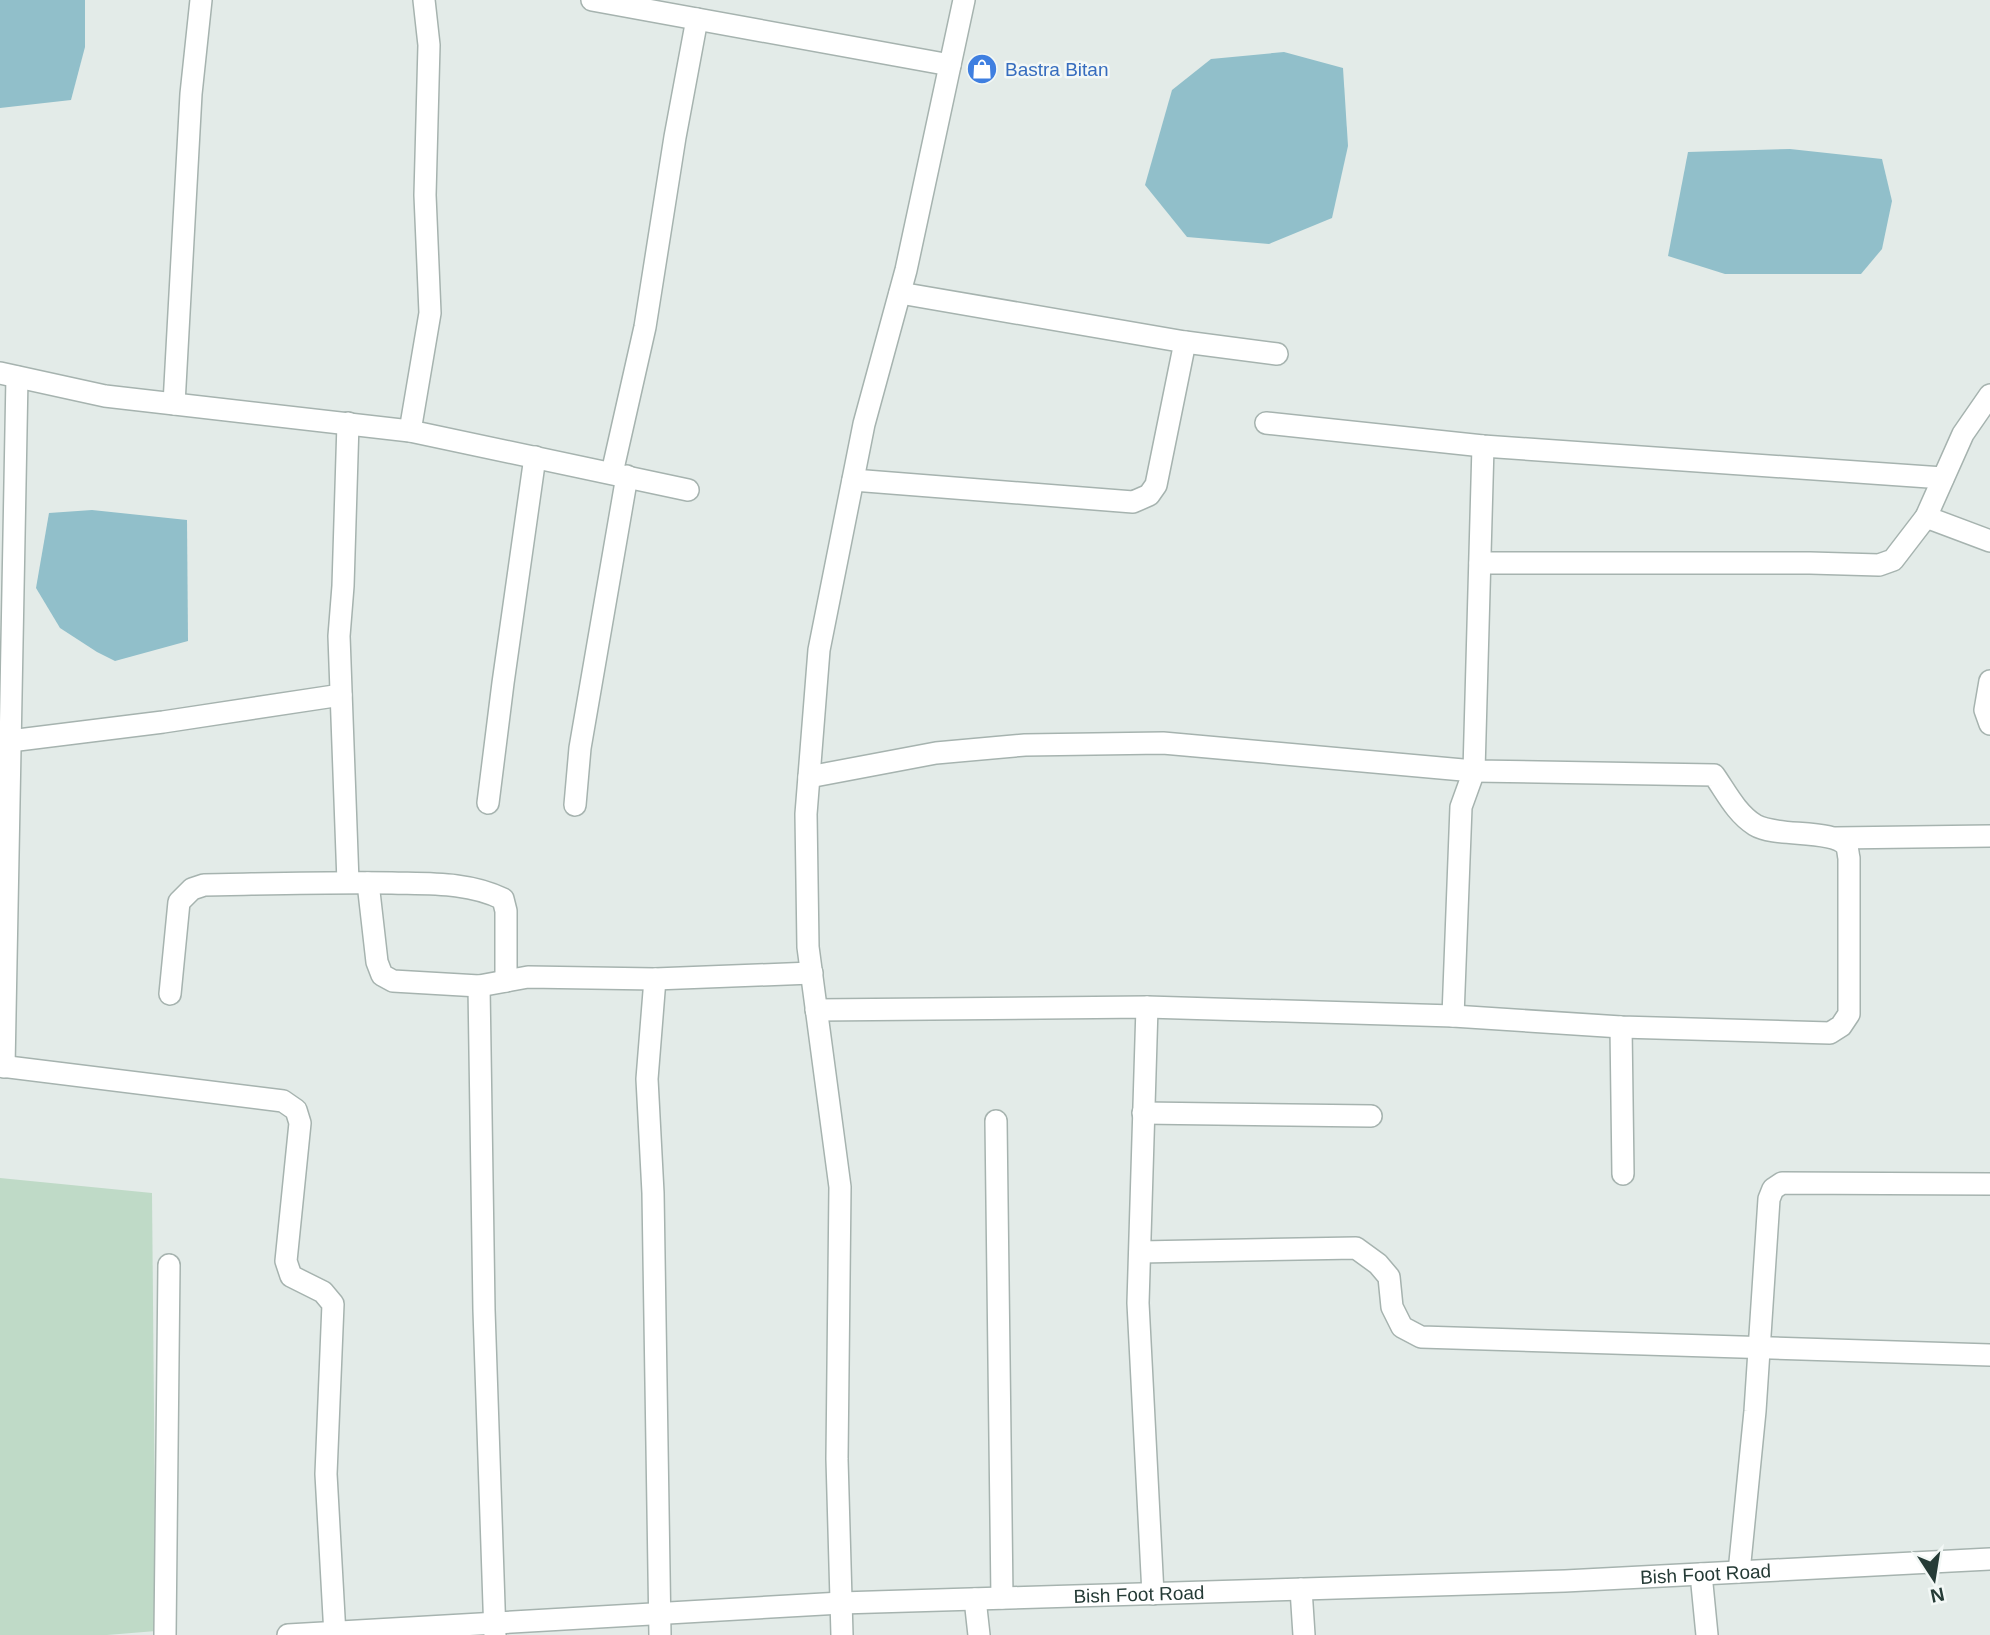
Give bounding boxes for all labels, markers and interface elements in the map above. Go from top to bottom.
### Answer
shop icon: Bastra Bitan [965,52,999,86]
place label: Bastra Bitan [1005,59,1109,80]
north arrow [1899,1544,1969,1614]
street label: Bish Foot Road [1640,1560,1772,1588]
street label: Bish Foot Road [1073,1582,1205,1607]
text: N [1929,1583,1946,1607]

